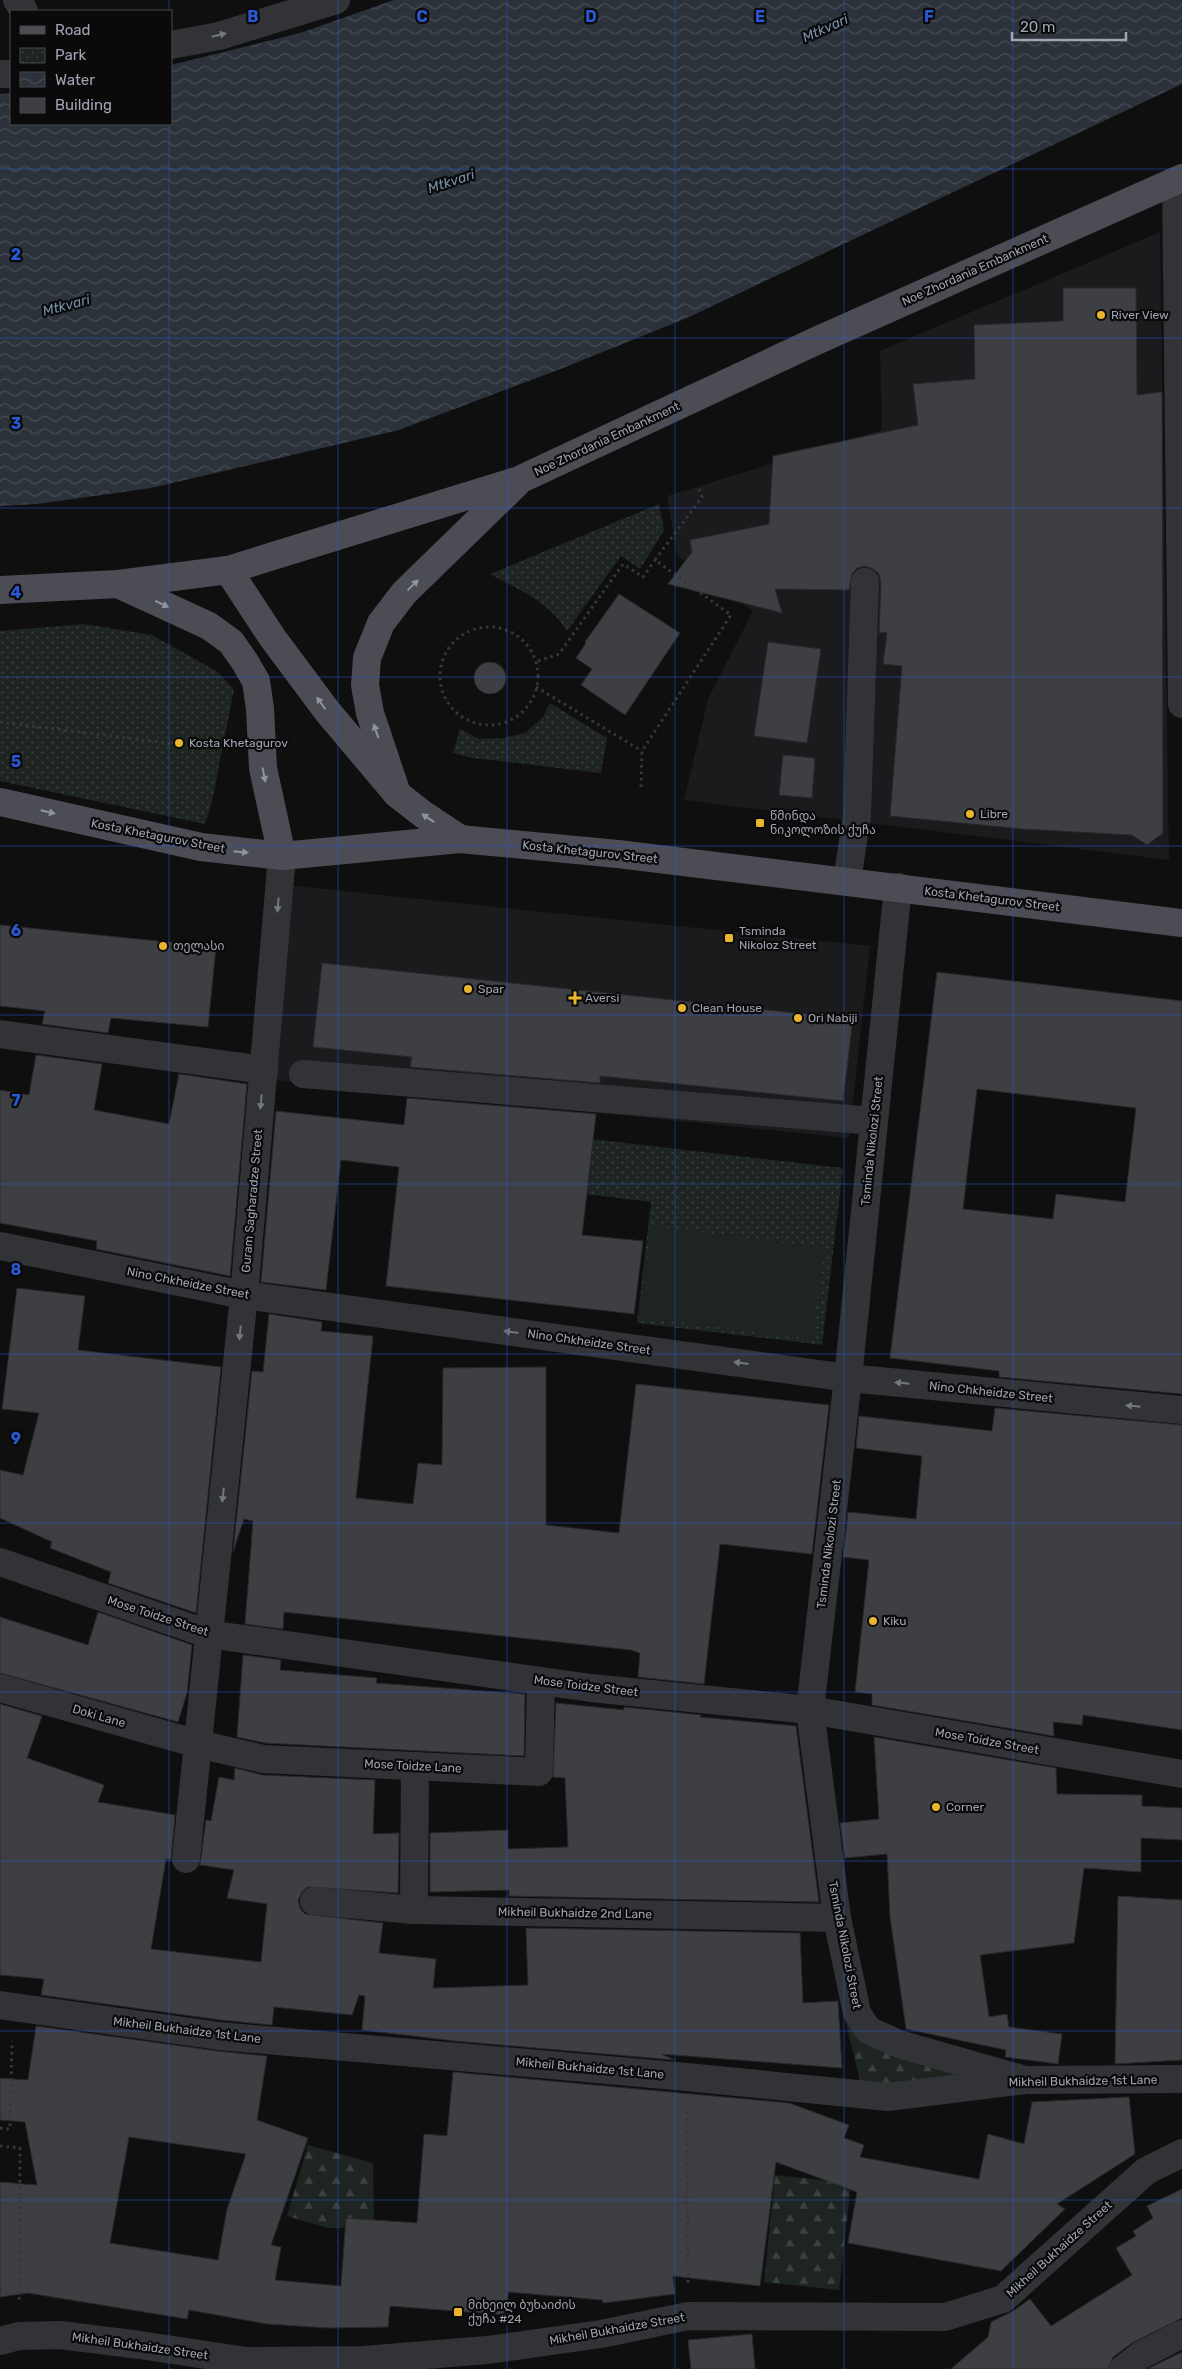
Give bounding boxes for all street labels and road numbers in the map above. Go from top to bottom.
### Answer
street label: Noe Zhordania Embankment [900,231,1051,309]
street label: Noe Zhordania Embankment [532,399,682,479]
street label: Kosta Khetagurov Street [90,816,226,856]
street label: Kosta Khetagurov Street [522,838,659,866]
street label: Kosta Khetagurov Street [924,884,1061,914]
street label: Tsminda Nikolozi Street [858,1075,886,1206]
street label: Guram Sagharadze Street [239,1128,265,1273]
street label: Nino Chkheidze Street [126,1264,251,1302]
street label: Nino Chkheidze Street [526,1326,652,1358]
street label: Nino Chkheidze Street [928,1379,1054,1405]
street label: Tsminda Nikolozi Street [814,1478,844,1609]
street label: Mose Toidze Street [106,1593,210,1639]
street label: Mose Toidze Street [533,1673,639,1699]
street label: Doki Lane [71,1702,127,1730]
street label: Mose Toidze Street [934,1725,1040,1757]
street label: Mose Toidze Lane [364,1756,462,1776]
street label: Tsminda Nikolozi Street [826,1880,864,2010]
street label: Mikheil Bukhaidze 2nd Lane [498,1905,653,1921]
street label: Mikheil Bukhaidze 1st Lane [112,2014,262,2046]
street label: Mikheil Bukhaidze 1st Lane [515,2055,665,2081]
street label: Mikheil Bukhaidze 1st Lane [1009,2073,1158,2089]
street label: Mikheil Bukhaidze Street [1003,2198,1115,2300]
street label: Mikheil Bukhaidze Street [548,2310,686,2348]
street label: Mikheil Bukhaidze Street [71,2330,209,2363]

